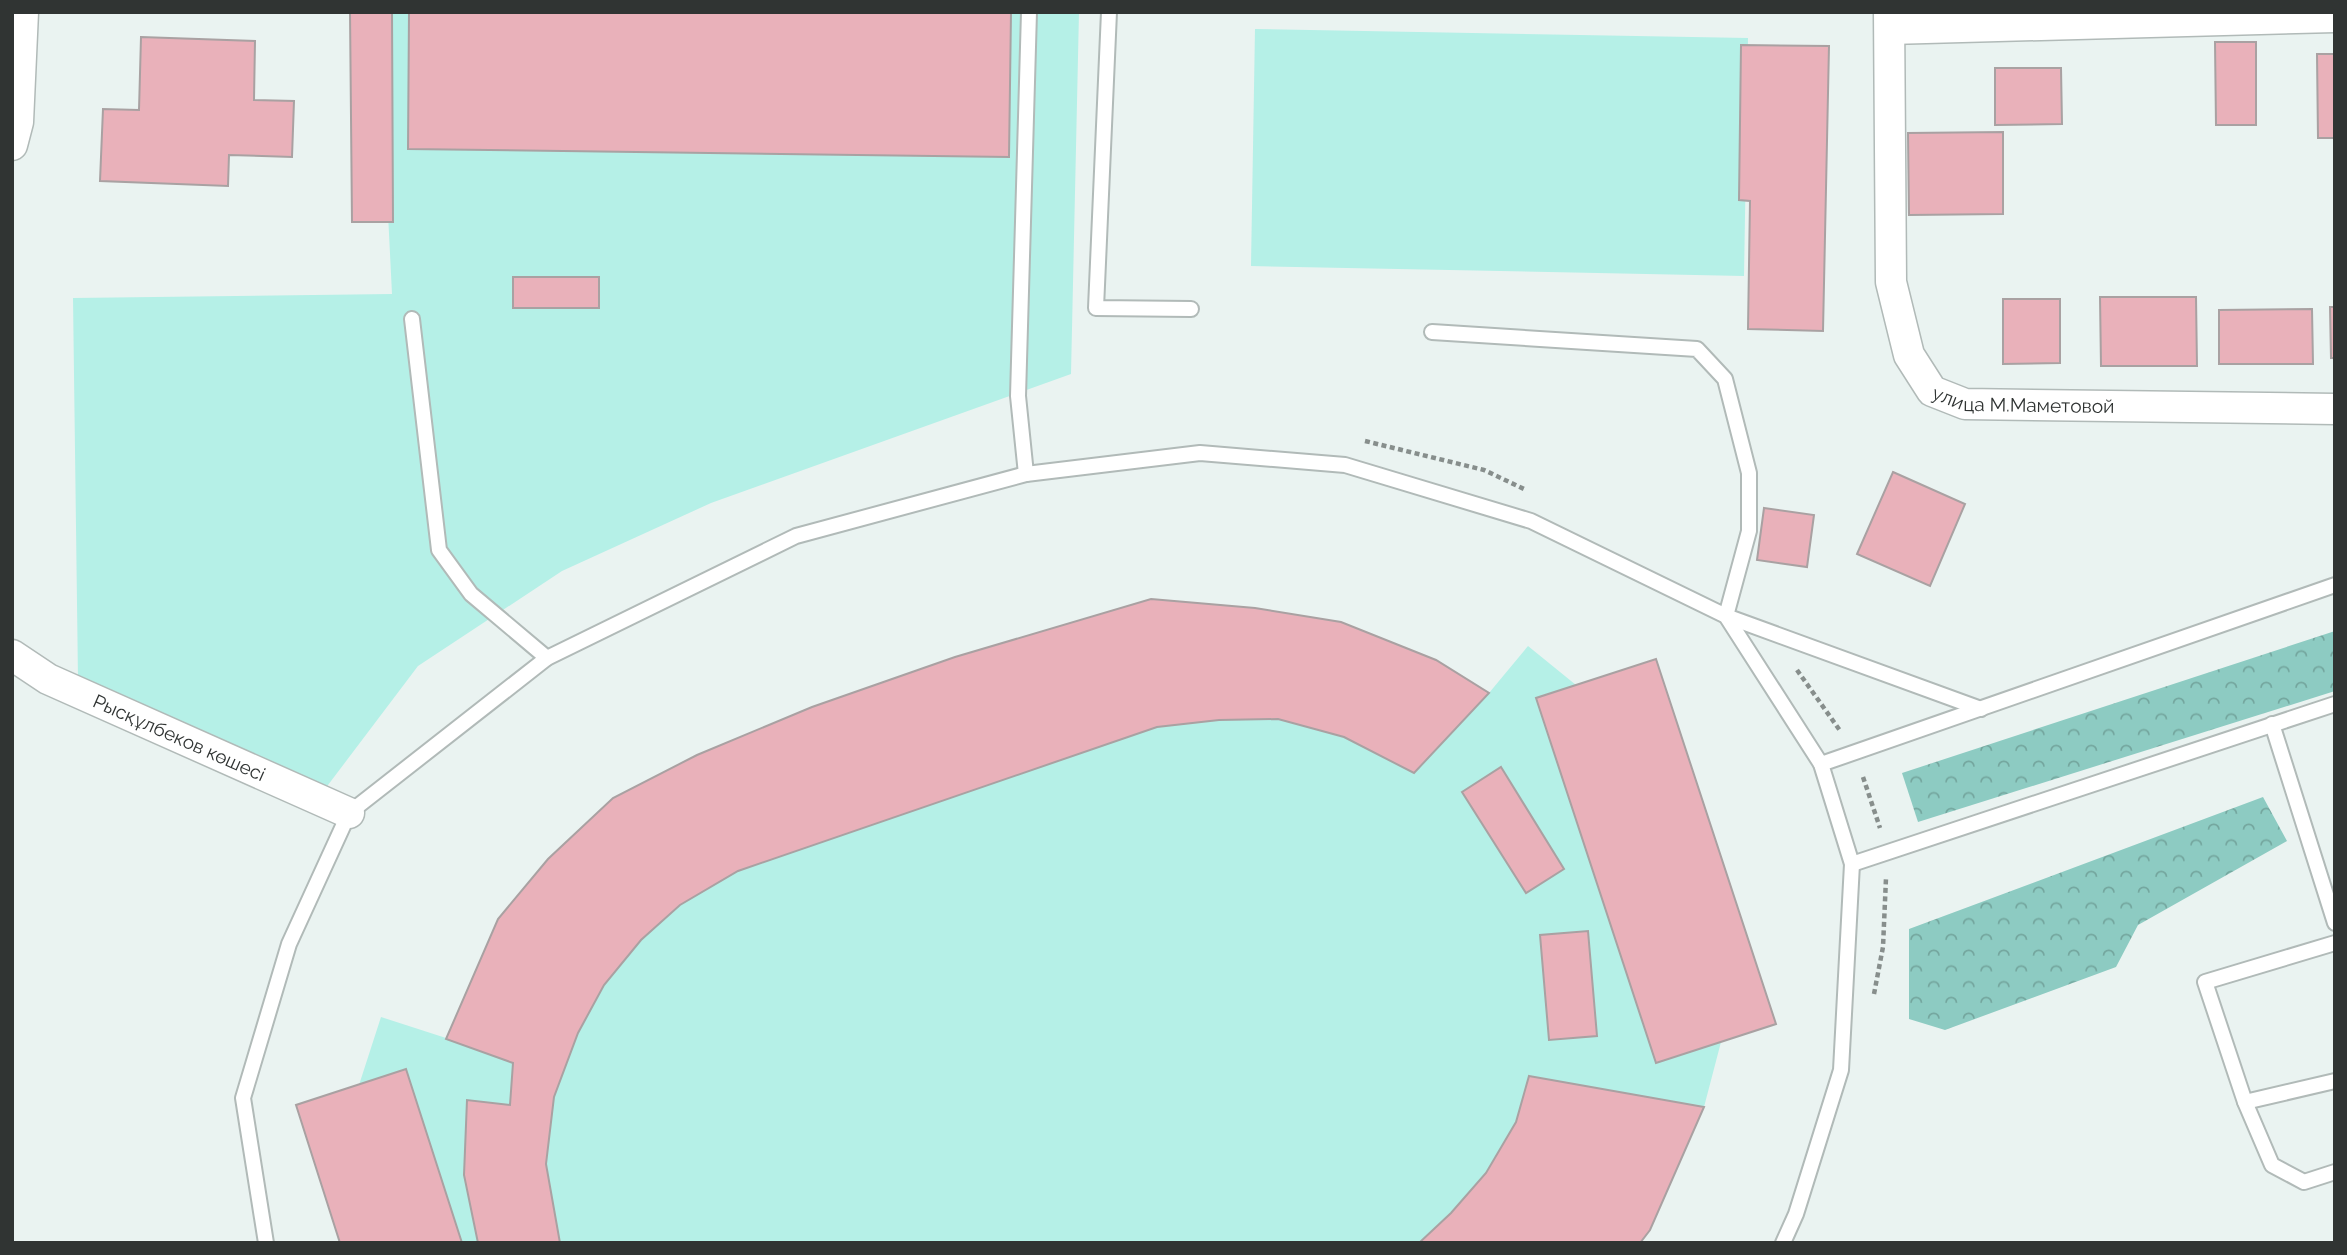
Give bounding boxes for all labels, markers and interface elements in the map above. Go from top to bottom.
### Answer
street label: улица М.Маметовой [1929,381,2115,417]
street label: Рысқұлбеков көшесі [90,690,269,785]

